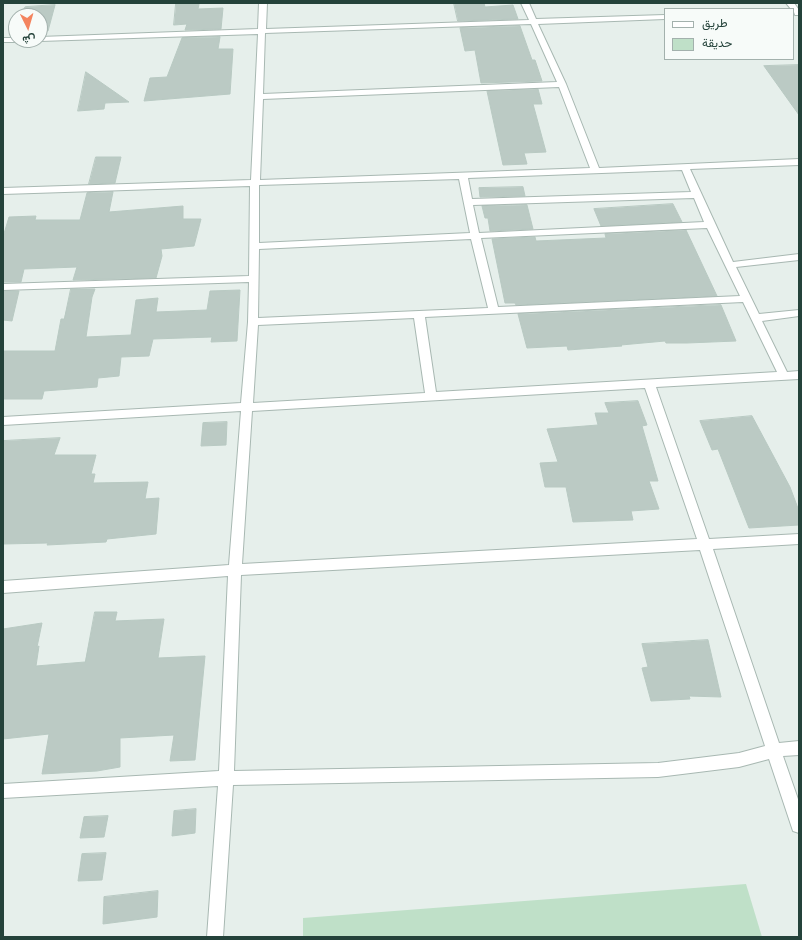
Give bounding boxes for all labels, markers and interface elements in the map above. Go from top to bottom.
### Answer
north arrow [8,8,48,48]
legend [664,8,794,60]
text: طريق [702,16,727,30]
text: ش [22,32,36,47]
text: حديقة [702,36,732,50]

